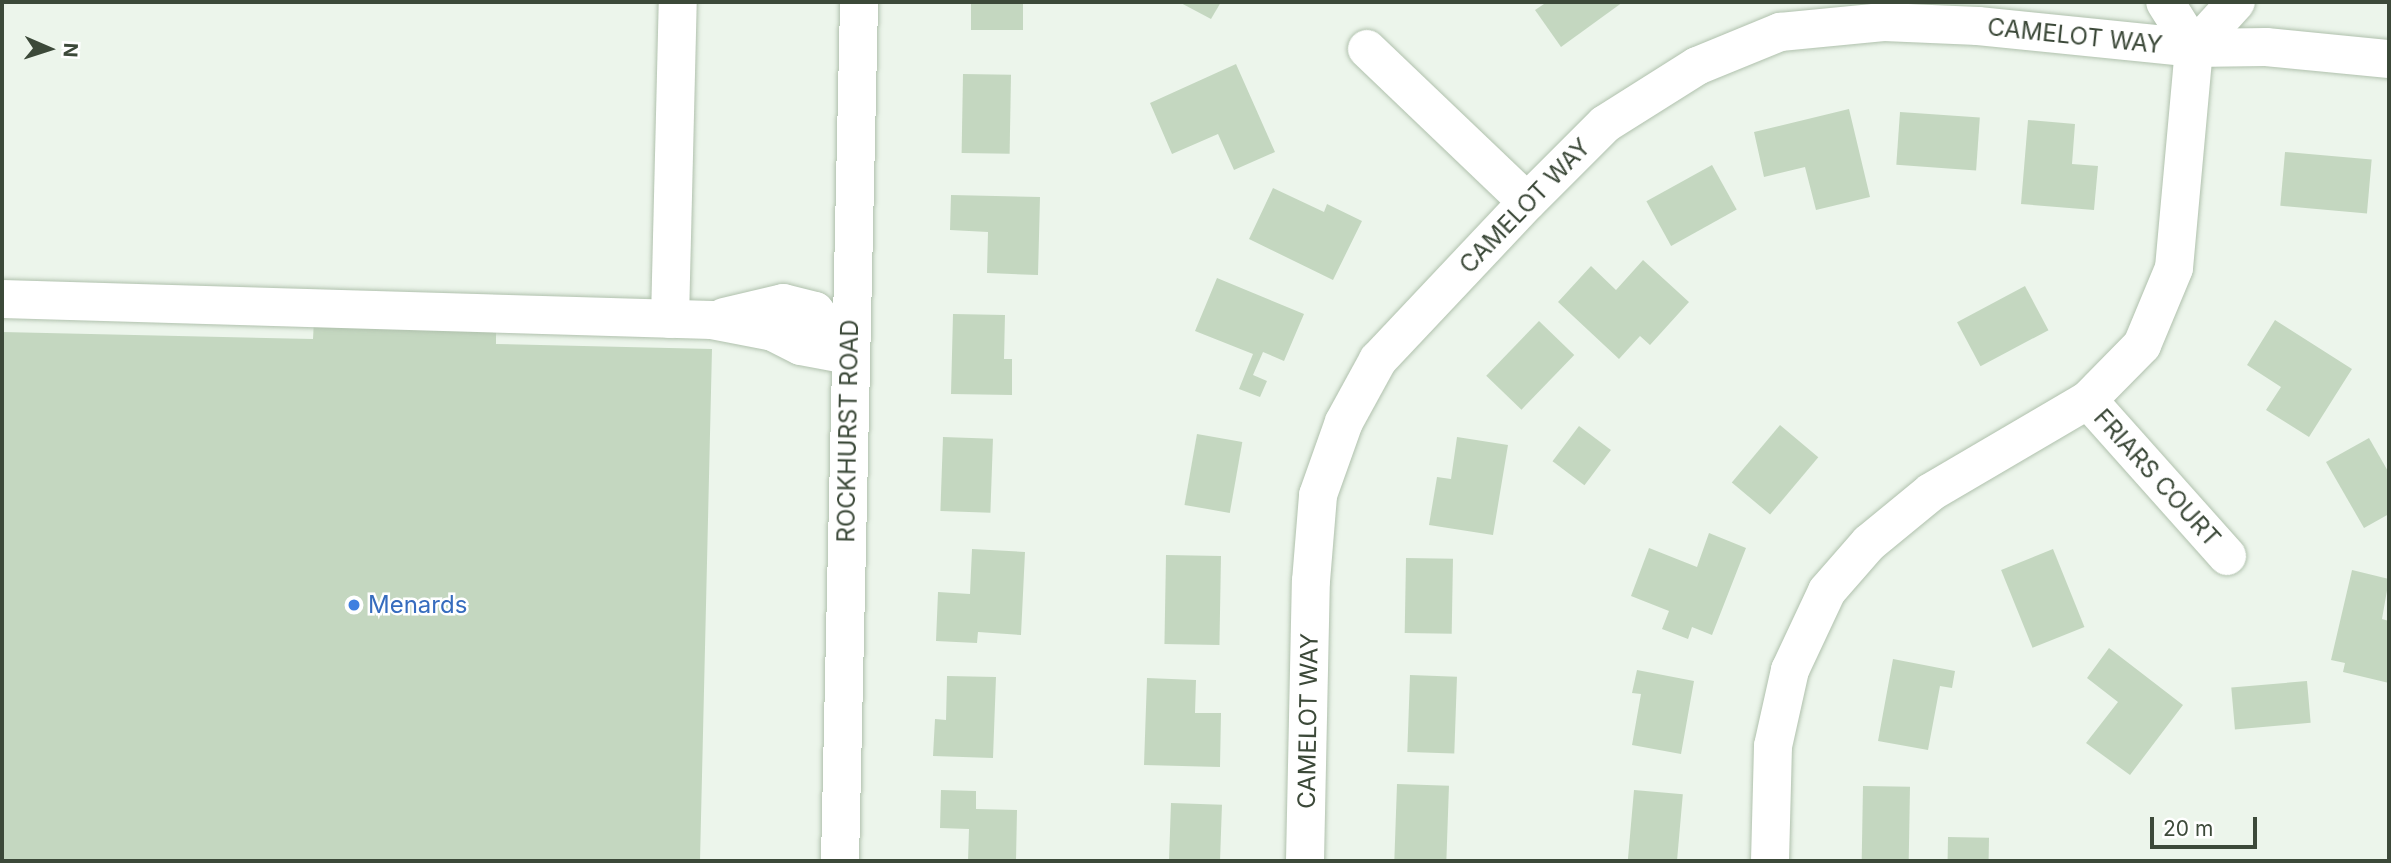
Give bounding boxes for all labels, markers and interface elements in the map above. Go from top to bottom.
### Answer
street label: CAMELOT WAY [1986,12,2164,60]
north arrow [14,14,84,84]
text: N [59,42,82,58]
street label: CAMELOT WAY [1454,133,1596,279]
street label: ROCKHURST ROAD [832,319,864,543]
street label: FRIARS COURT [2088,403,2226,553]
place label: Menards [368,591,467,619]
marker: Menards [346,597,362,613]
street label: CAMELOT WAY [1292,633,1324,809]
scale bar [2153,804,2260,848]
text: 20 m [2163,816,2213,841]

